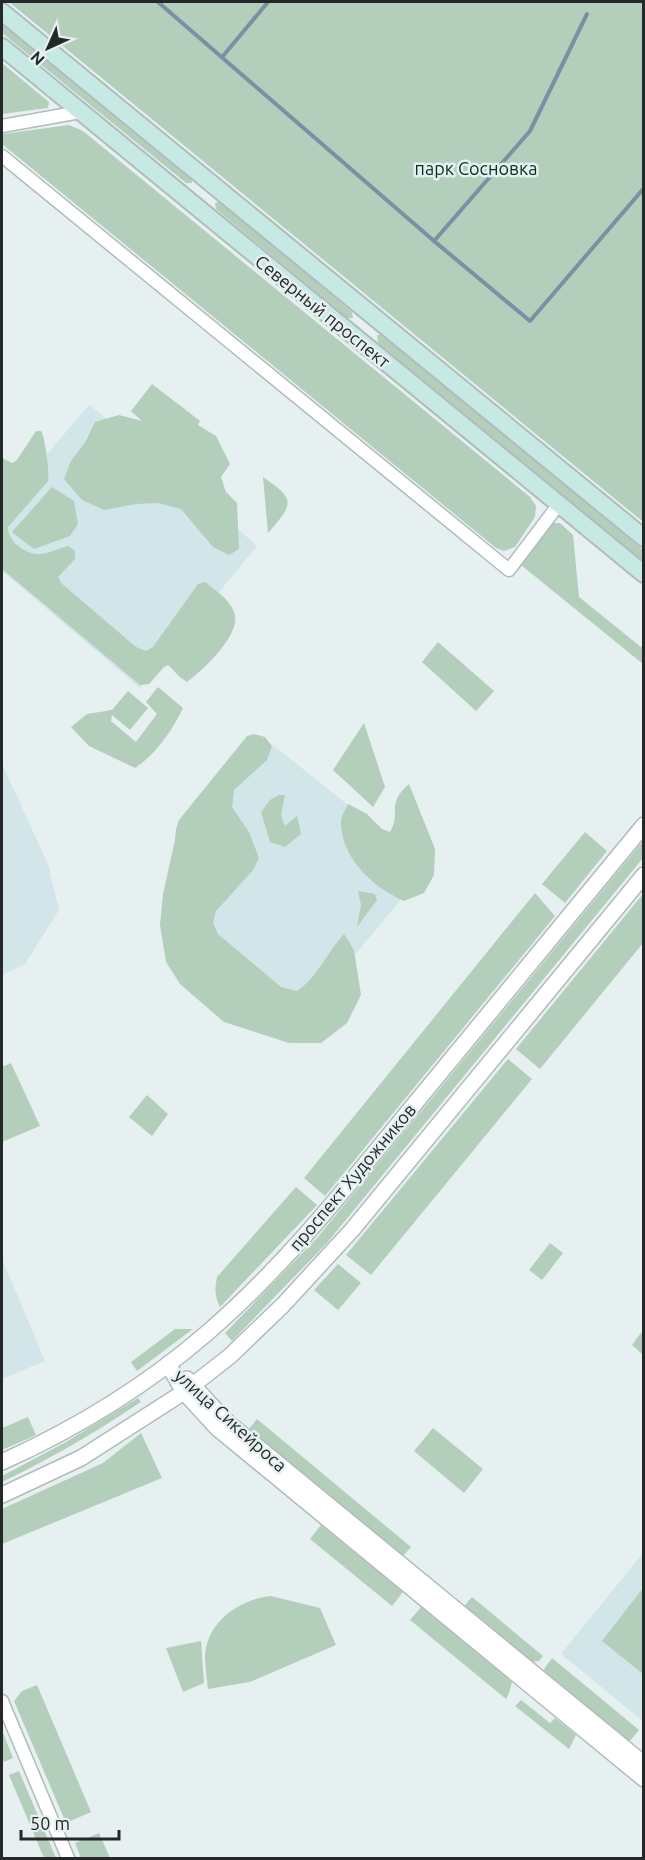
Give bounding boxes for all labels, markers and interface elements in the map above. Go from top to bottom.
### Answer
north arrow [18,18,78,78]
text: N [27,48,48,69]
park label: парк Сосновка [415,158,537,178]
street label: Северный проспект [252,251,394,371]
street label: проспект Художников [285,1099,419,1255]
street label: улица Сикейроса [171,1365,291,1475]
scale bar [21,1803,118,1841]
text: 50 m [30,1813,70,1833]

